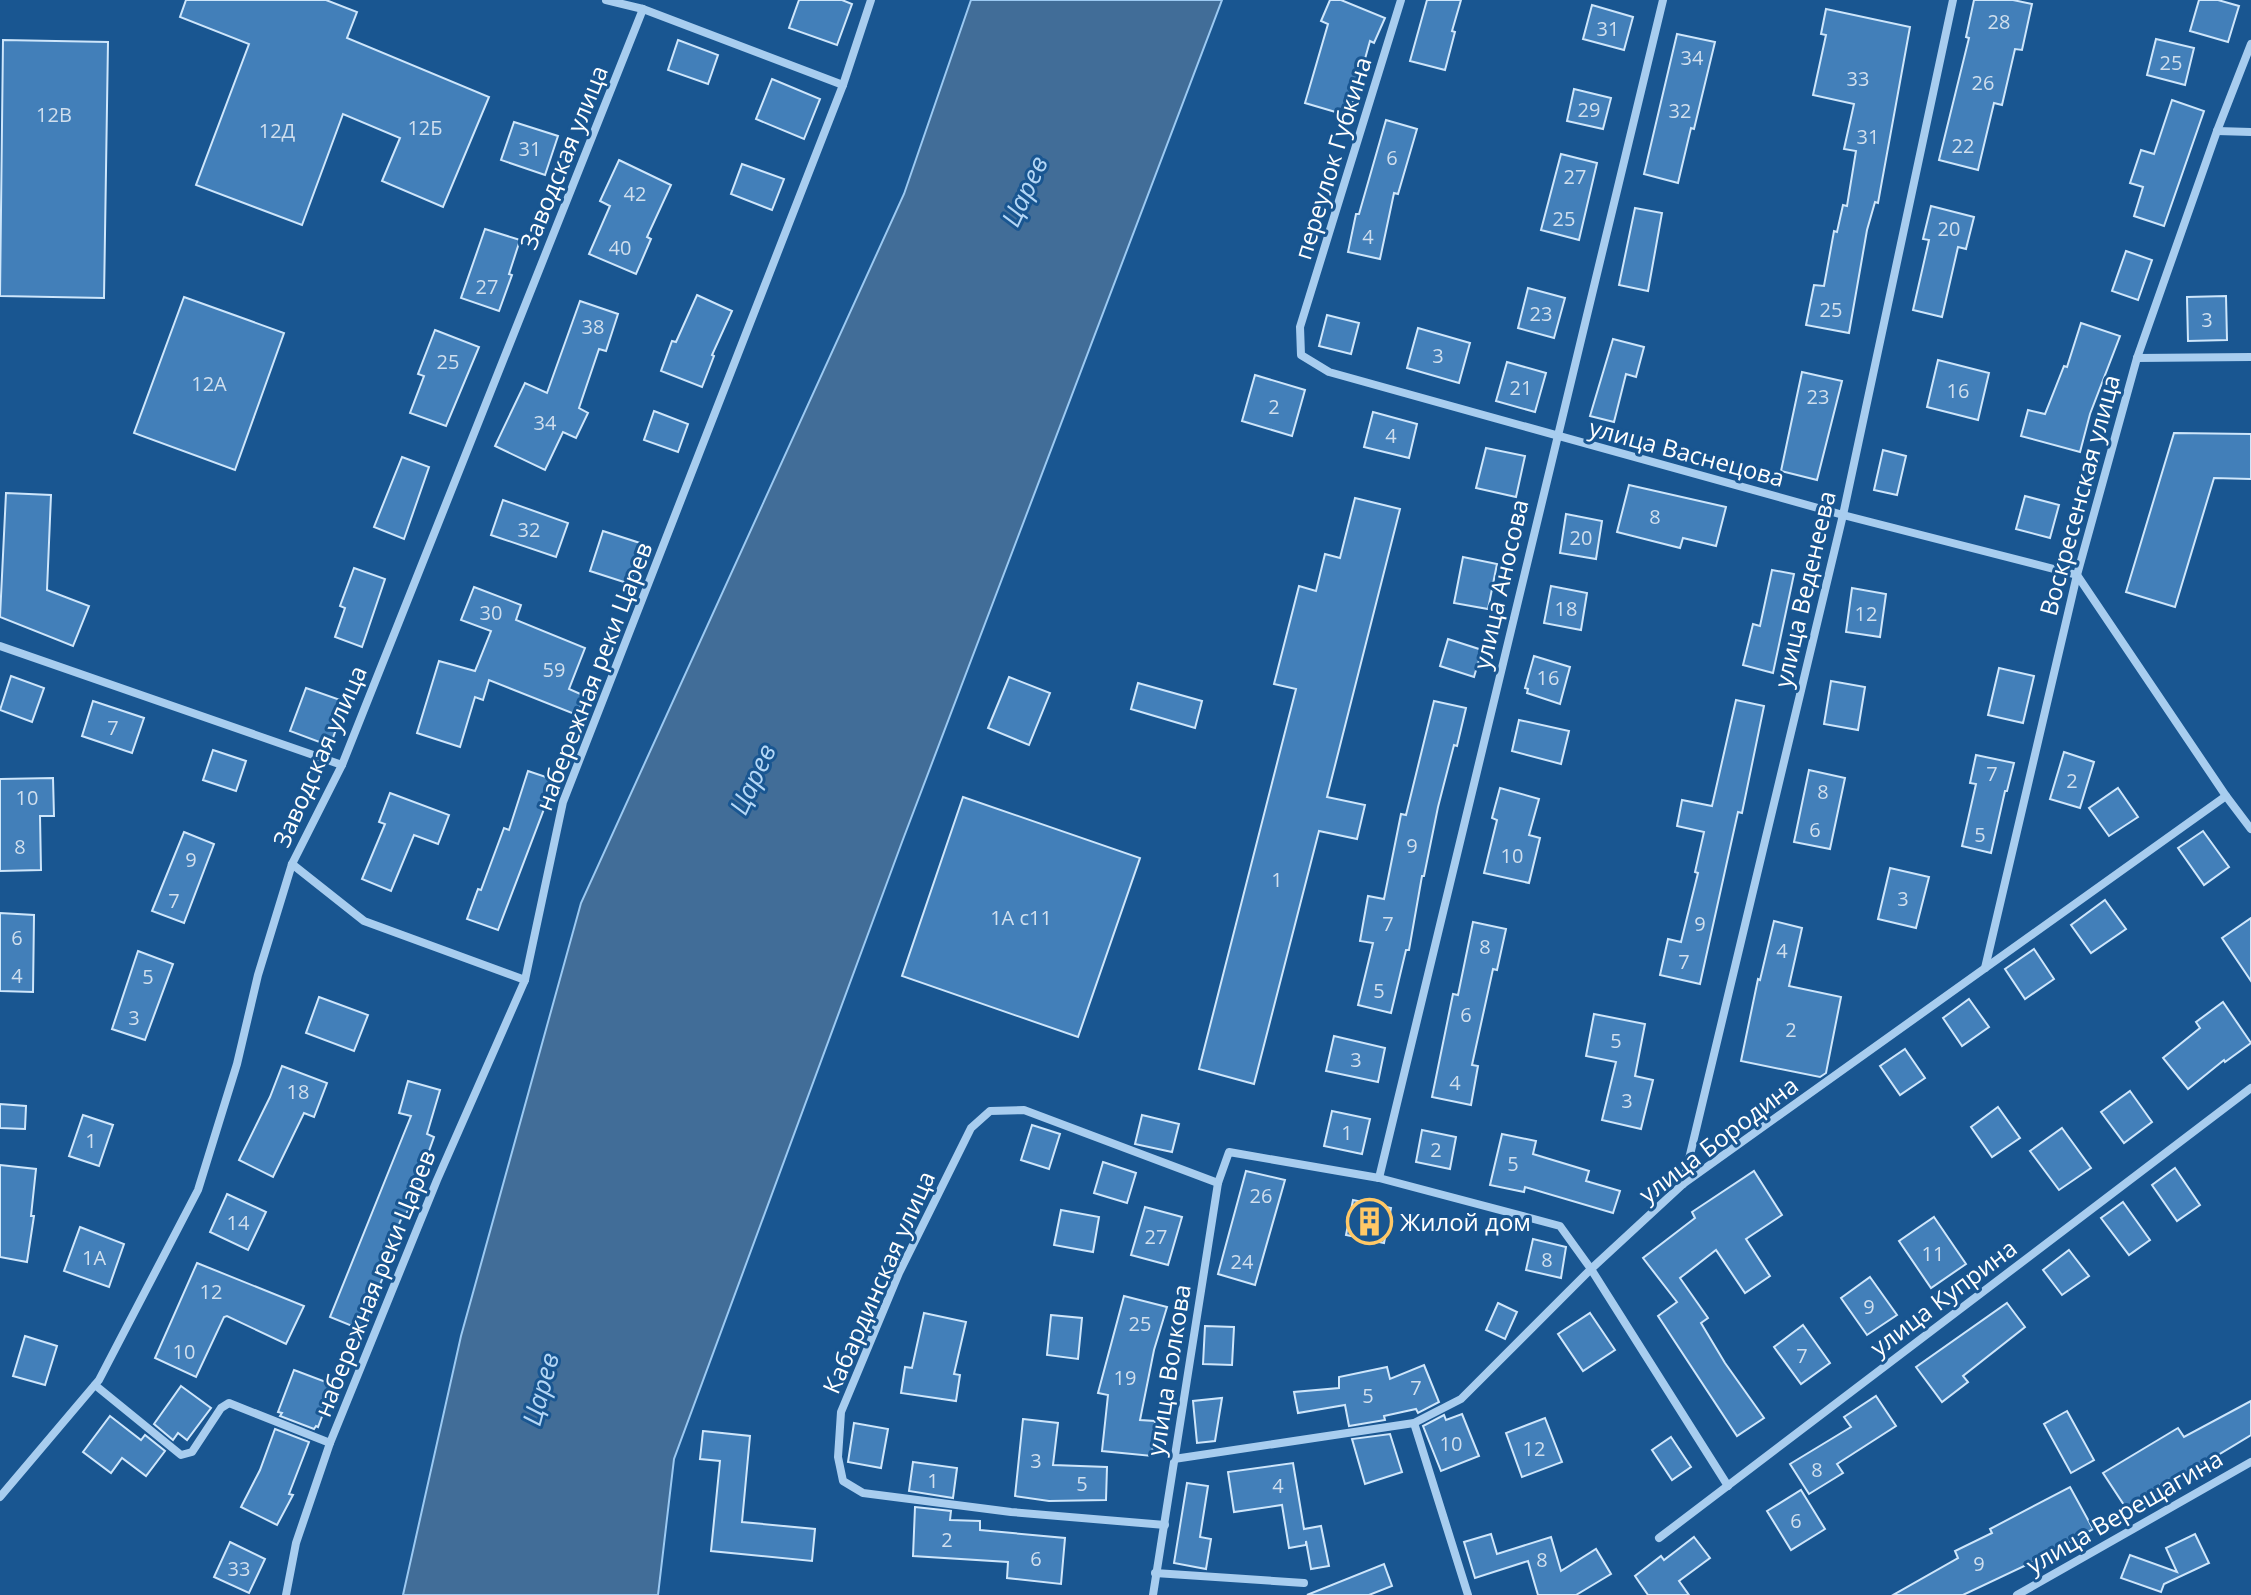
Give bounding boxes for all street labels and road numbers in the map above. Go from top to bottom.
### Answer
street label: переулок Губкина [1285,53,1379,263]
street label: Заводская улица [511,60,615,254]
street label: Воскресенская улица [2031,371,2127,619]
street label: улица Васнецова [1586,410,1788,494]
street label: улица Веденеева [1765,487,1843,691]
street label: улица Аносова [1464,496,1536,672]
street label: набережная реки Царев [527,537,659,815]
street label: Заводская улица [264,660,374,852]
street label: улица Бородина [1632,1068,1804,1210]
street label: набережная реки Царев [305,1145,443,1421]
street label: Кабардинская улица [814,1165,942,1399]
street label: улица Куприна [1863,1231,2023,1363]
street label: улица Волкова [1138,1282,1198,1458]
street label: улица Верещагина [2020,1441,2228,1581]

